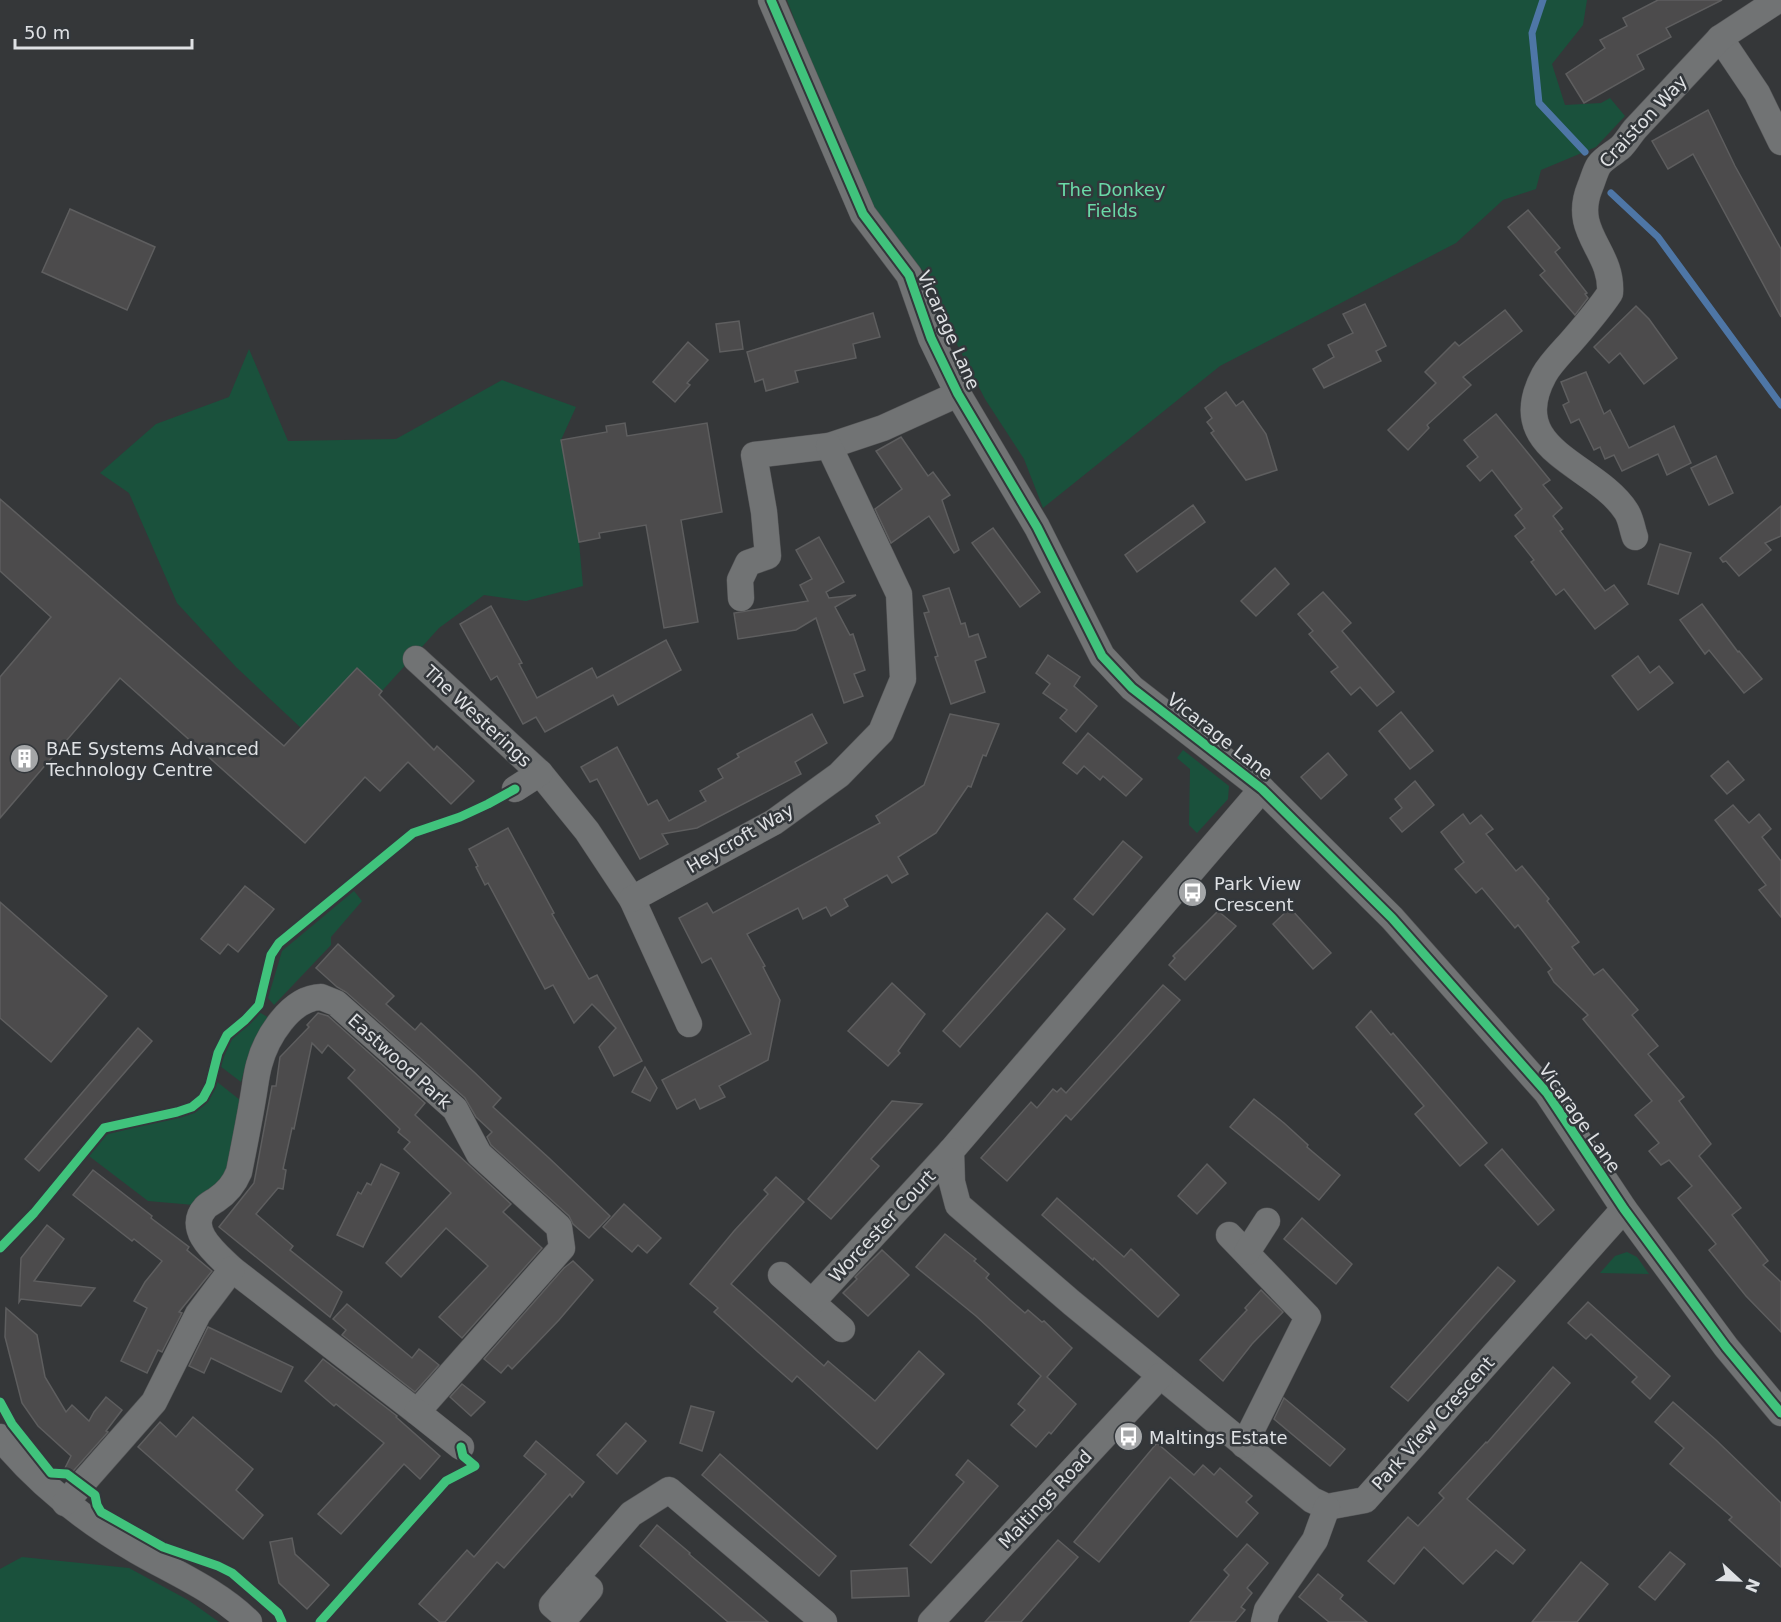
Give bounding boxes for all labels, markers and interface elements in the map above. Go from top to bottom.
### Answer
scale bar [15,12,192,50]
text: 50 m [24,22,70,43]
street label: Craiston Way [1595,70,1691,172]
park label: The Donkey Fields [1058,179,1166,221]
street label: Vicarage Lane [913,267,985,393]
street label: The Westerings [419,660,536,771]
street label: Vicarage Lane [1163,688,1277,784]
place label: BAE Systems Advanced Technology Centre [45,738,259,780]
building icon: BAE Systems Advanced Technology Centre [9,742,41,774]
street label: Heycroft Way [683,799,798,877]
place label: Park View Crescent [1214,873,1301,915]
bus stop icon: Park View Crescent [1177,877,1209,909]
street label: Eastwood Park [344,1009,456,1113]
street label: Vicarage Lane [1535,1060,1625,1176]
street label: Worcester Court [825,1166,939,1286]
street label: Park View Crescent [1367,1352,1499,1494]
bus stop icon: Maltings Estate [1112,1421,1144,1453]
place label: Maltings Estate [1149,1427,1288,1448]
street label: Maltings Road [994,1445,1096,1553]
north arrow [1709,1550,1769,1610]
text: N [1741,1576,1764,1595]

